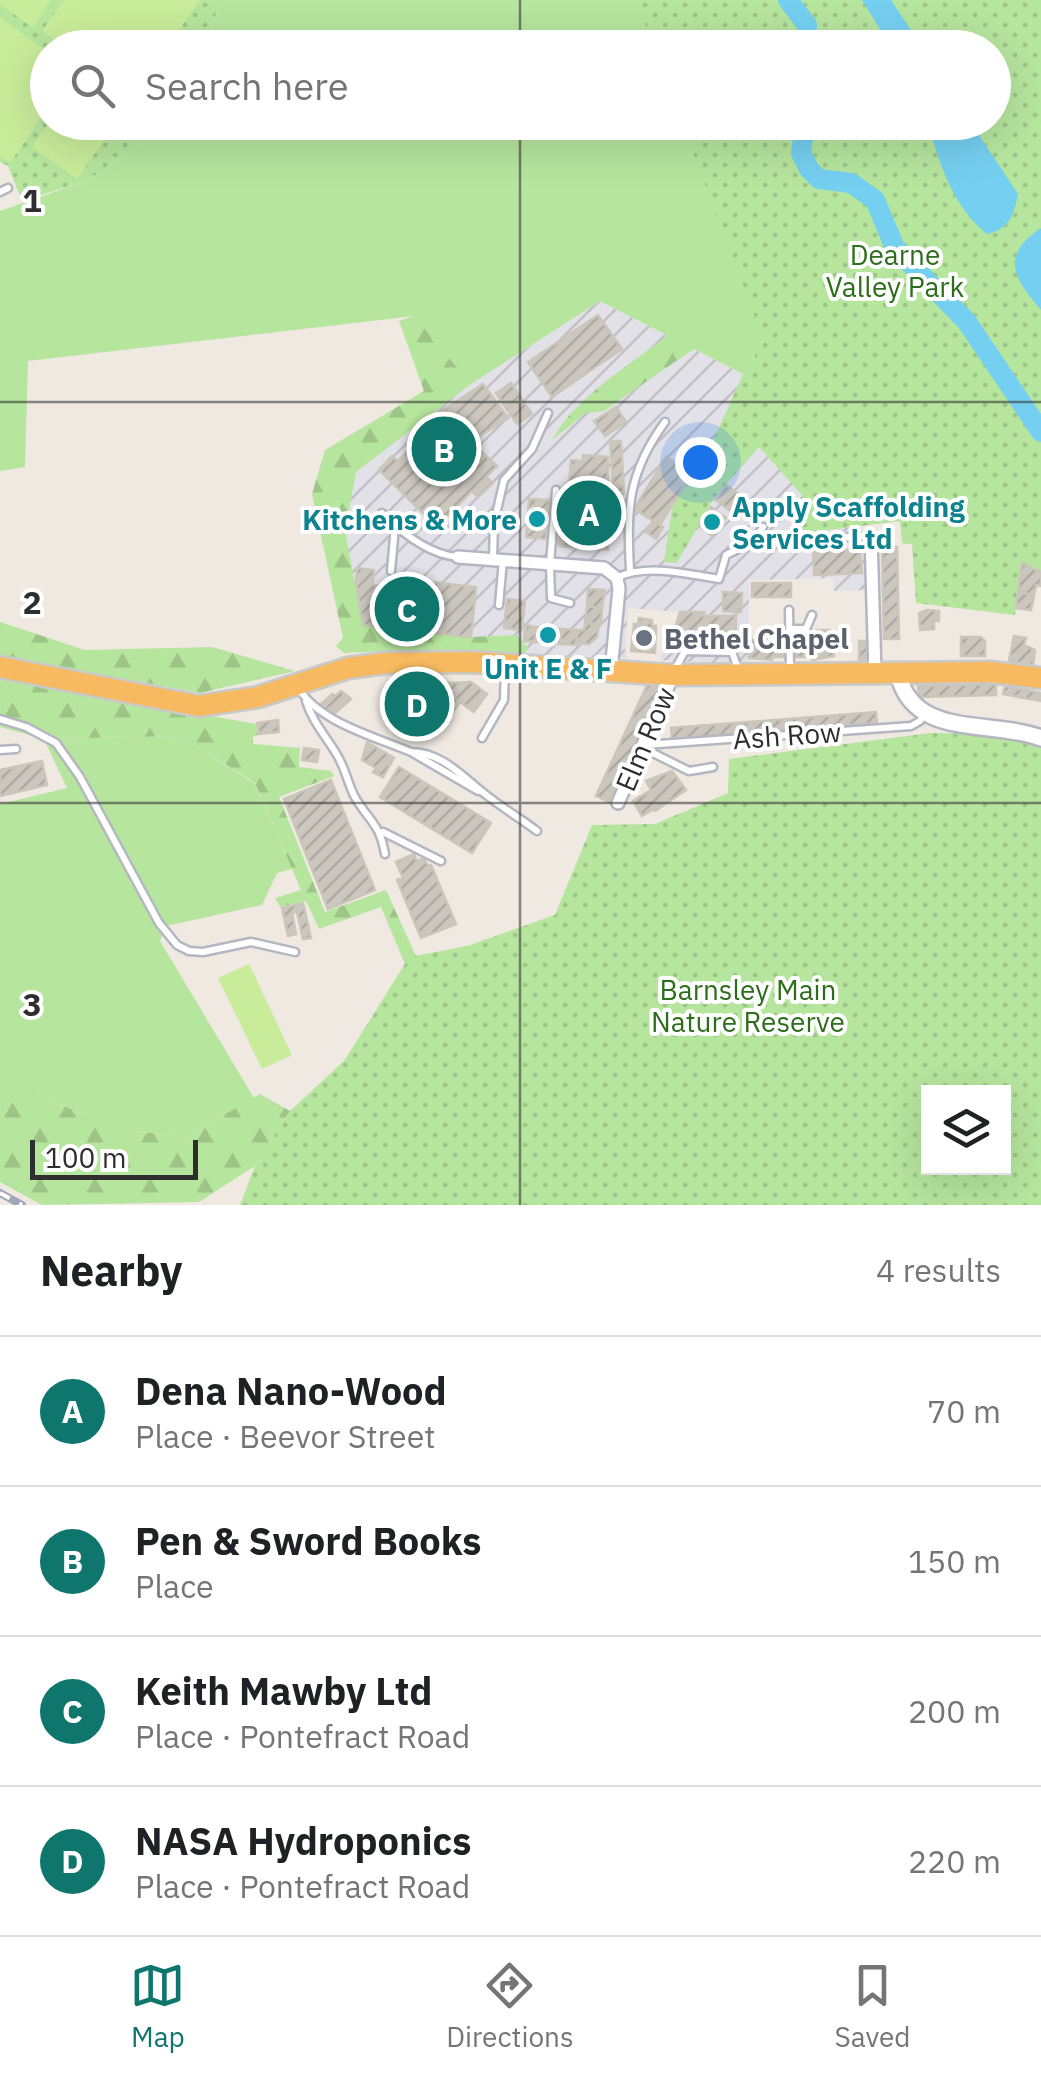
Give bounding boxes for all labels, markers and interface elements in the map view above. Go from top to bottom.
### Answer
search box [30,30,1011,140]
icon: search [65,58,120,113]
text: Search here [145,61,349,110]
text: 1 [22,179,42,221]
park label: Dearne Valley Park [826,236,965,305]
pin: B [412,412,476,486]
your location [675,437,726,488]
pin: A [556,476,622,550]
place label: Apply Scaffolding Services Ltd [732,488,965,557]
place label: Kitchens & More [302,501,517,538]
marker: Kitchens & More [526,508,548,530]
marker: Apply Scaffolding Services Ltd [701,511,723,533]
pin: C [374,572,440,646]
text: 2 [22,581,42,623]
place label: Bethel Chapel [664,620,849,657]
marker: Unit E & F [537,624,559,646]
marker: Bethel Chapel [633,627,655,649]
place label: Unit E & F [484,650,612,687]
pin: D [384,666,450,742]
street label: Elm Row [607,681,683,797]
street label: Ash Row [732,713,842,757]
park label: Barnsley Main Nature Reserve [651,971,845,1040]
text: 3 [22,983,42,1025]
map controls [921,1085,1011,1175]
button: layers [921,1085,1011,1175]
scale bar [30,1135,198,1180]
text: 100 m [45,1139,126,1176]
text: Nearby [40,1243,182,1298]
text: 4 results [876,1249,1001,1291]
text: Dena Nano-Wood [135,1366,447,1415]
text: A [62,1390,83,1432]
text: 70 m [927,1390,1001,1432]
text: Place · Beevor Street [135,1415,435,1457]
text: Pen & Sword Books [135,1516,481,1565]
text: B [62,1540,83,1582]
text: 150 m [908,1540,1001,1582]
text: Place [135,1565,214,1607]
text: Keith Mawby Ltd [135,1666,432,1715]
text: C [62,1690,83,1732]
text: 200 m [908,1690,1001,1732]
text: Place · Pontefract Road [135,1715,470,1757]
text: NASA Hydroponics [135,1816,471,1865]
text: D [61,1840,84,1882]
text: 220 m [908,1840,1001,1882]
text: Place · Pontefract Road [135,1865,470,1907]
tab: Map [130,1958,185,2055]
tab: Directions [446,1958,574,2055]
tab: Saved [834,1958,911,2055]

